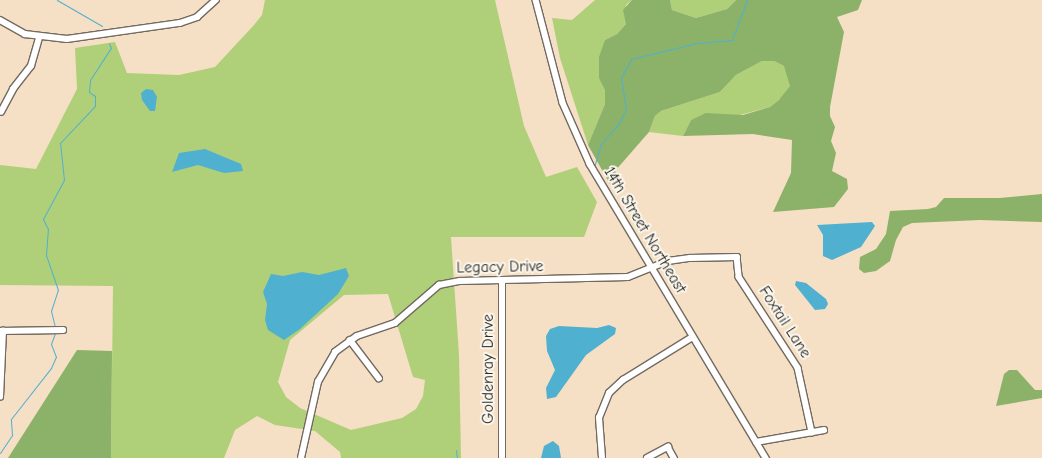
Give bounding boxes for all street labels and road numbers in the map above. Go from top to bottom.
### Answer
street label: 14th Street Northeast [600,163,690,297]
street label: Legacy Drive [456,257,544,277]
street label: Foxtail Lane [755,283,815,361]
street label: Goldenray Drive [478,314,498,424]

